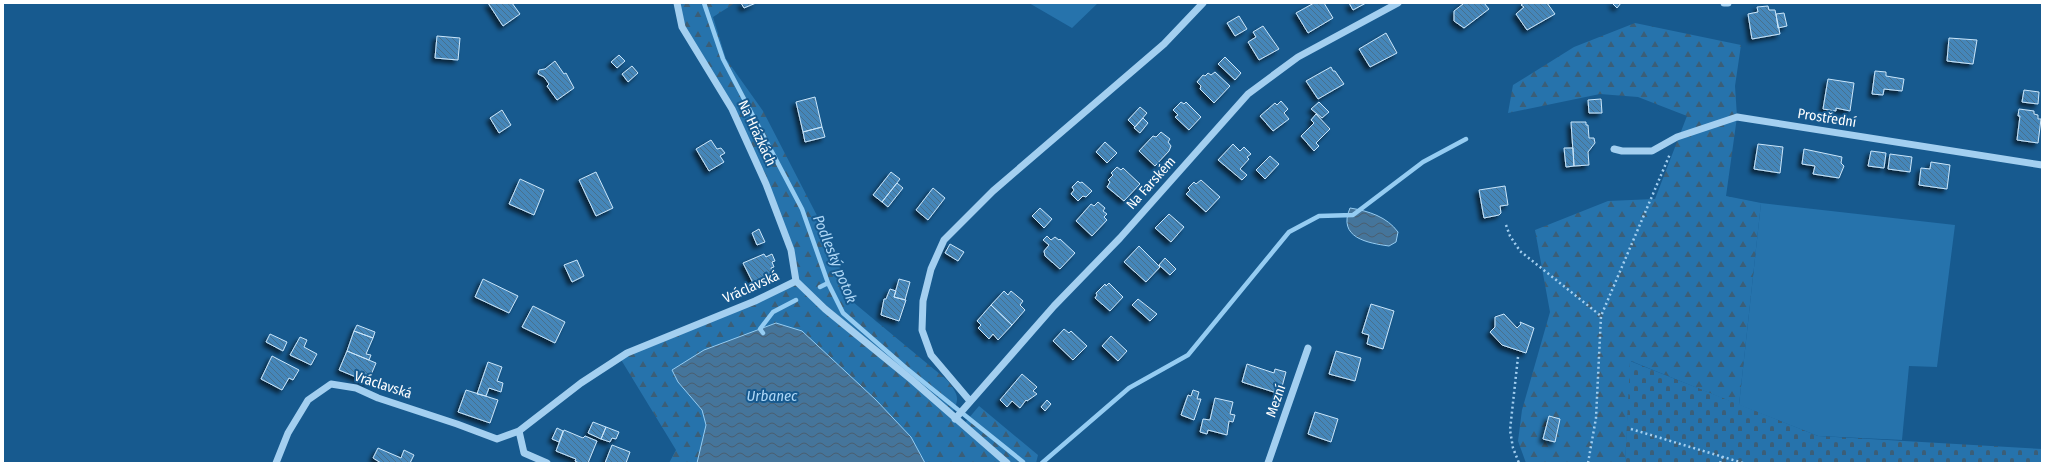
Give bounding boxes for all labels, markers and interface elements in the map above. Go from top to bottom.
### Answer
street label: Na Hrázkách [734,97,780,169]
street label: Prostřední [1796,105,1858,131]
street label: Na Farském [1123,153,1179,213]
water label: Podleský potok [809,212,861,306]
street label: Vráclavská [720,267,782,307]
street label: Vráclavská [352,368,414,402]
street label: Mezní [1263,382,1290,419]
water label: Urbanec [747,387,798,405]

